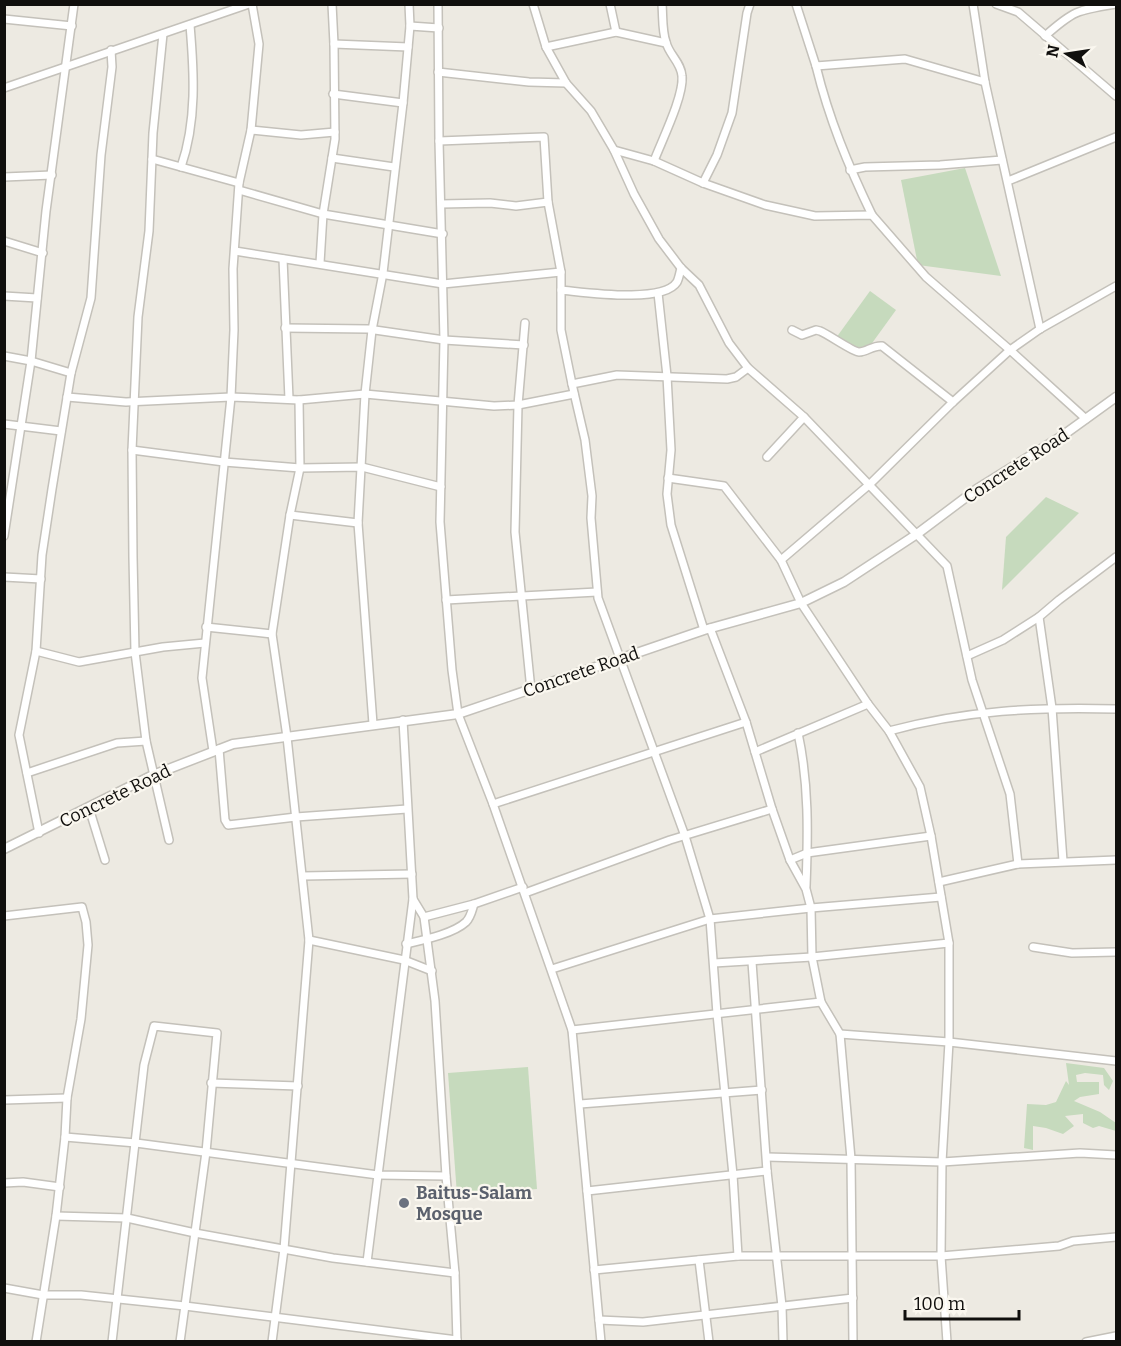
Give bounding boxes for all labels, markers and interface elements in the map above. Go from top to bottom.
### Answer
north arrow [1037,24,1097,84]
text: N [1042,43,1063,59]
street label: Concrete Road [959,424,1073,508]
street label: Concrete Road [520,642,642,702]
street label: Concrete Road [56,759,175,832]
place label: Baitus-Salam Mosque [416,1182,532,1225]
marker: Baitus-Salam Mosque [397,1196,411,1210]
scale bar [905,1283,1019,1321]
text: 100 m [914,1293,965,1315]

